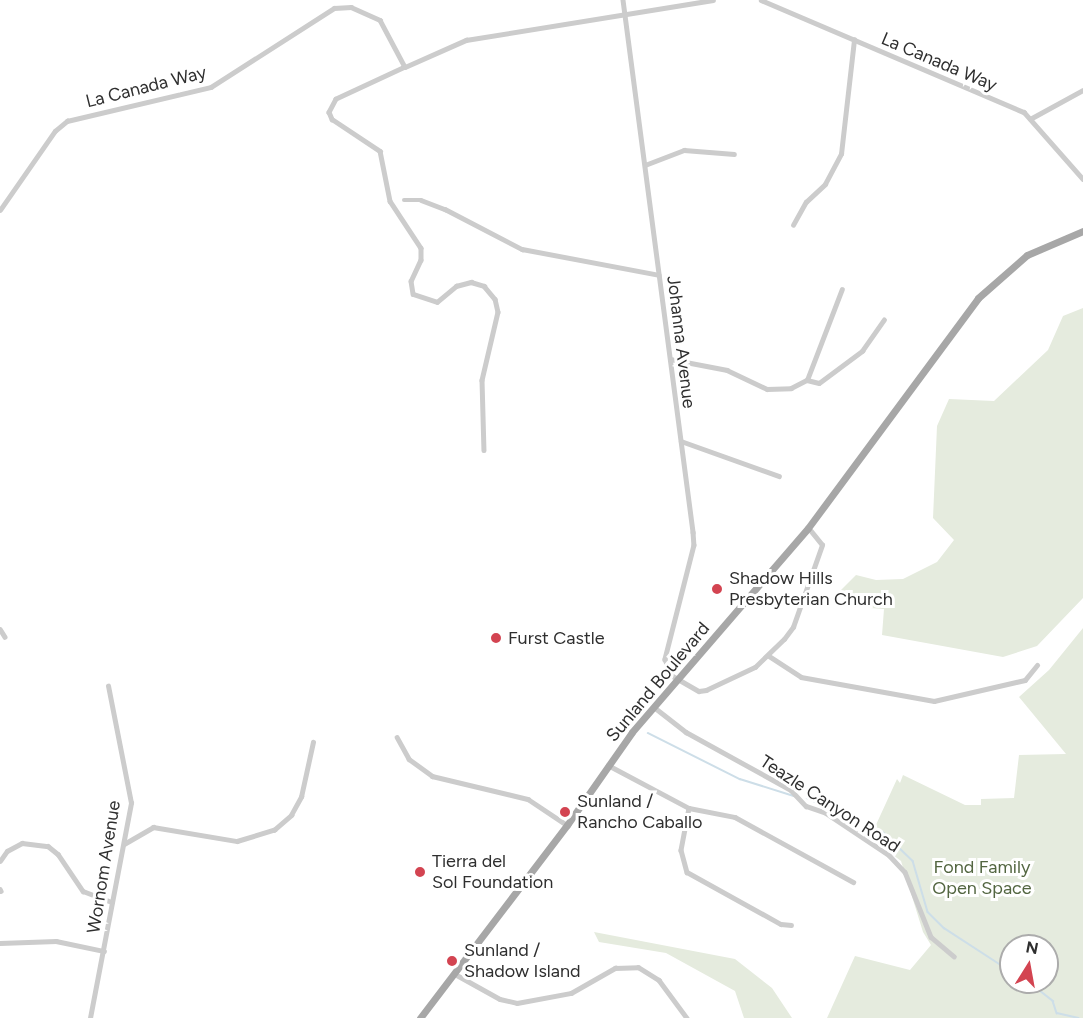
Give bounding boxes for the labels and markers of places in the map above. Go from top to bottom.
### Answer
place label: Shadow Hills Presbyterian Church [729,568,893,610]
marker: Shadow Hills Presbyterian Church [710,582,724,596]
place label: Furst Castle [508,627,604,649]
marker: Furst Castle [489,631,503,645]
place label: Sunland / Rancho Caballo [577,791,702,834]
marker: Sunland / Rancho Caballo [558,805,572,819]
place label: Tierra del Sol Foundation [432,851,553,894]
marker: Tierra del Sol Foundation [413,865,427,879]
place label: Sunland / Shadow Island [464,940,581,982]
marker: Sunland / Shadow Island [445,954,459,968]

